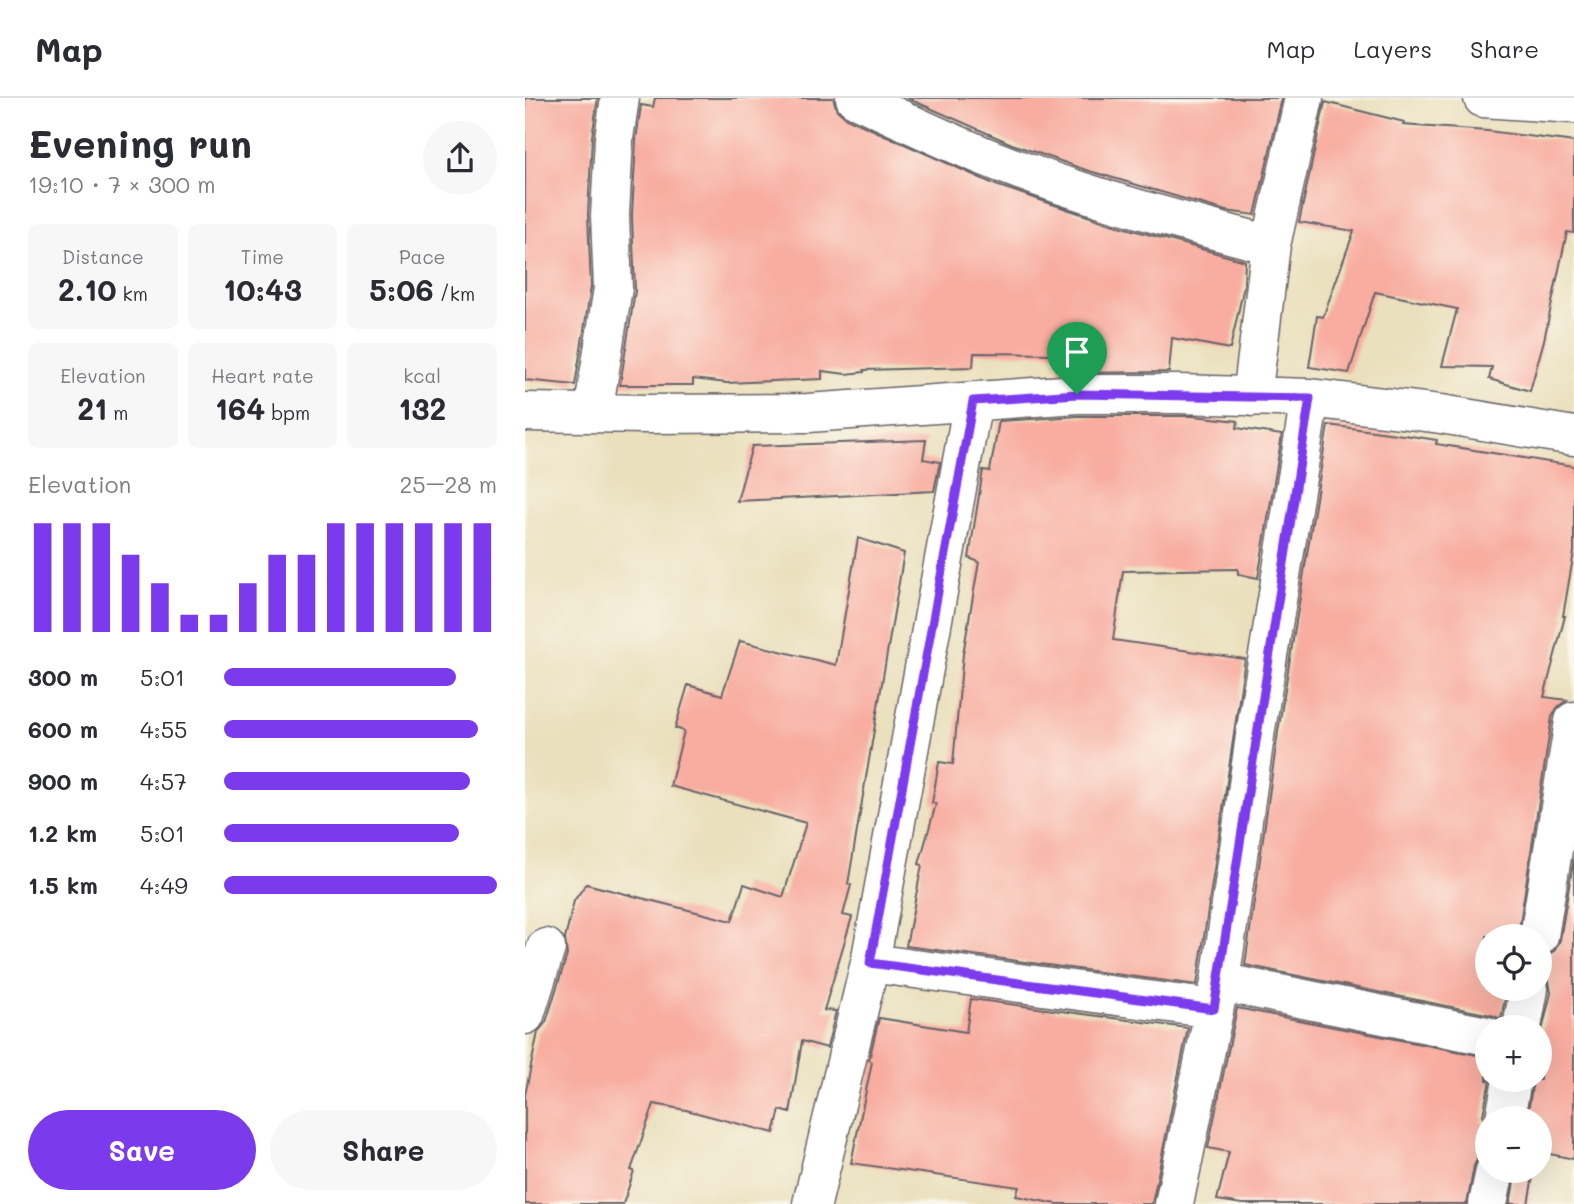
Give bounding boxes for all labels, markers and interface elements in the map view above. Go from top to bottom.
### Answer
text: Map [35,27,103,70]
text: Map [1267,33,1315,64]
text: Layers [1353,33,1432,64]
text: Share [1470,33,1539,64]
text: Evening run [28,118,252,168]
button: share [423,121,497,195]
text: 19:10 · 7 × 300 m [28,169,216,199]
text: Distance [62,244,144,269]
text: Time [241,244,284,269]
text: Pace [399,244,445,269]
text: 2.10 [58,269,116,309]
text: 10:43 [223,269,302,309]
text: 5:06 [369,269,434,309]
text: km [116,281,148,306]
text: /km [434,281,475,306]
pin [1047,322,1107,394]
icon: arrive [1058,333,1096,371]
text: Elevation [60,363,145,388]
text: Heart rate [211,363,314,388]
text: kcal [403,363,441,388]
text: 21 [77,388,107,428]
text: 164 [215,388,265,428]
text: 132 [398,388,446,428]
text: m [107,400,128,425]
text: bpm [265,400,310,425]
text: Elevation [28,469,131,499]
text: 25–28 m [400,469,497,499]
text: 300 m [28,662,98,692]
text: 5:01 [140,662,185,692]
text: 600 m [28,714,98,744]
text: 4:55 [140,714,187,744]
text: 900 m [28,766,98,796]
text: 4:57 [140,766,187,796]
text: 1.2 km [28,818,97,848]
text: 5:01 [140,818,185,848]
text: 1.5 km [28,870,98,900]
text: 4:49 [140,870,188,900]
map controls [1475,924,1552,1183]
button: locate [1475,924,1552,1001]
button: + [1475,1015,1552,1092]
button: − [1475,1106,1552,1183]
button: Save [28,1110,256,1190]
button: Share [270,1110,497,1190]

